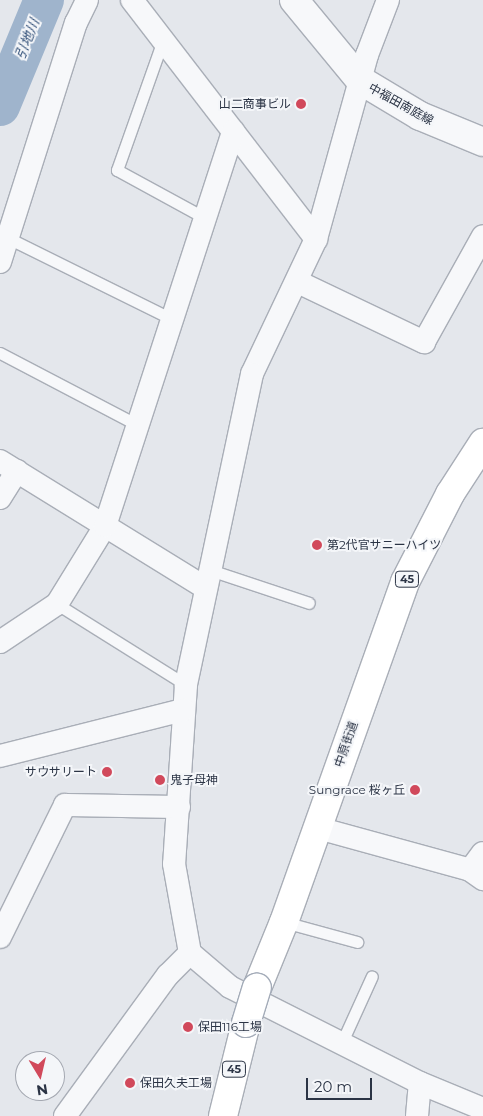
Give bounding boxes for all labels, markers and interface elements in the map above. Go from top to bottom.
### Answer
water label: 引地川 [11,16,43,62]
street label: 中福田南庭線 [366,80,436,128]
place label: 山二商事ビル [219,97,291,111]
marker: 山二商事ビル [295,98,307,110]
place label: 第2代官サニーハイツ [327,538,442,552]
marker: 第2代官サニーハイツ [311,539,323,551]
road number: 45 [394,570,420,588]
street label: 中原街道 [331,719,361,769]
place label: サウサリート [25,765,97,779]
marker: サウサリート [101,766,113,778]
place label: 鬼子母神 [170,773,218,787]
marker: 鬼子母神 [154,774,166,786]
place label: Sungrace 桜ヶ丘 [309,783,405,797]
marker: Sungrace 桜ヶ丘 [409,784,421,796]
place label: 保田116工場 [198,1020,262,1034]
marker: 保田116工場 [182,1021,194,1033]
north arrow [15,1051,65,1101]
road number: 45 [222,1060,246,1078]
scale bar [308,1068,374,1100]
place label: 保田久夫工場 [140,1076,212,1090]
marker: 保田久夫工場 [124,1077,136,1089]
text: 20 m [314,1077,352,1096]
text: N [35,1080,49,1100]

